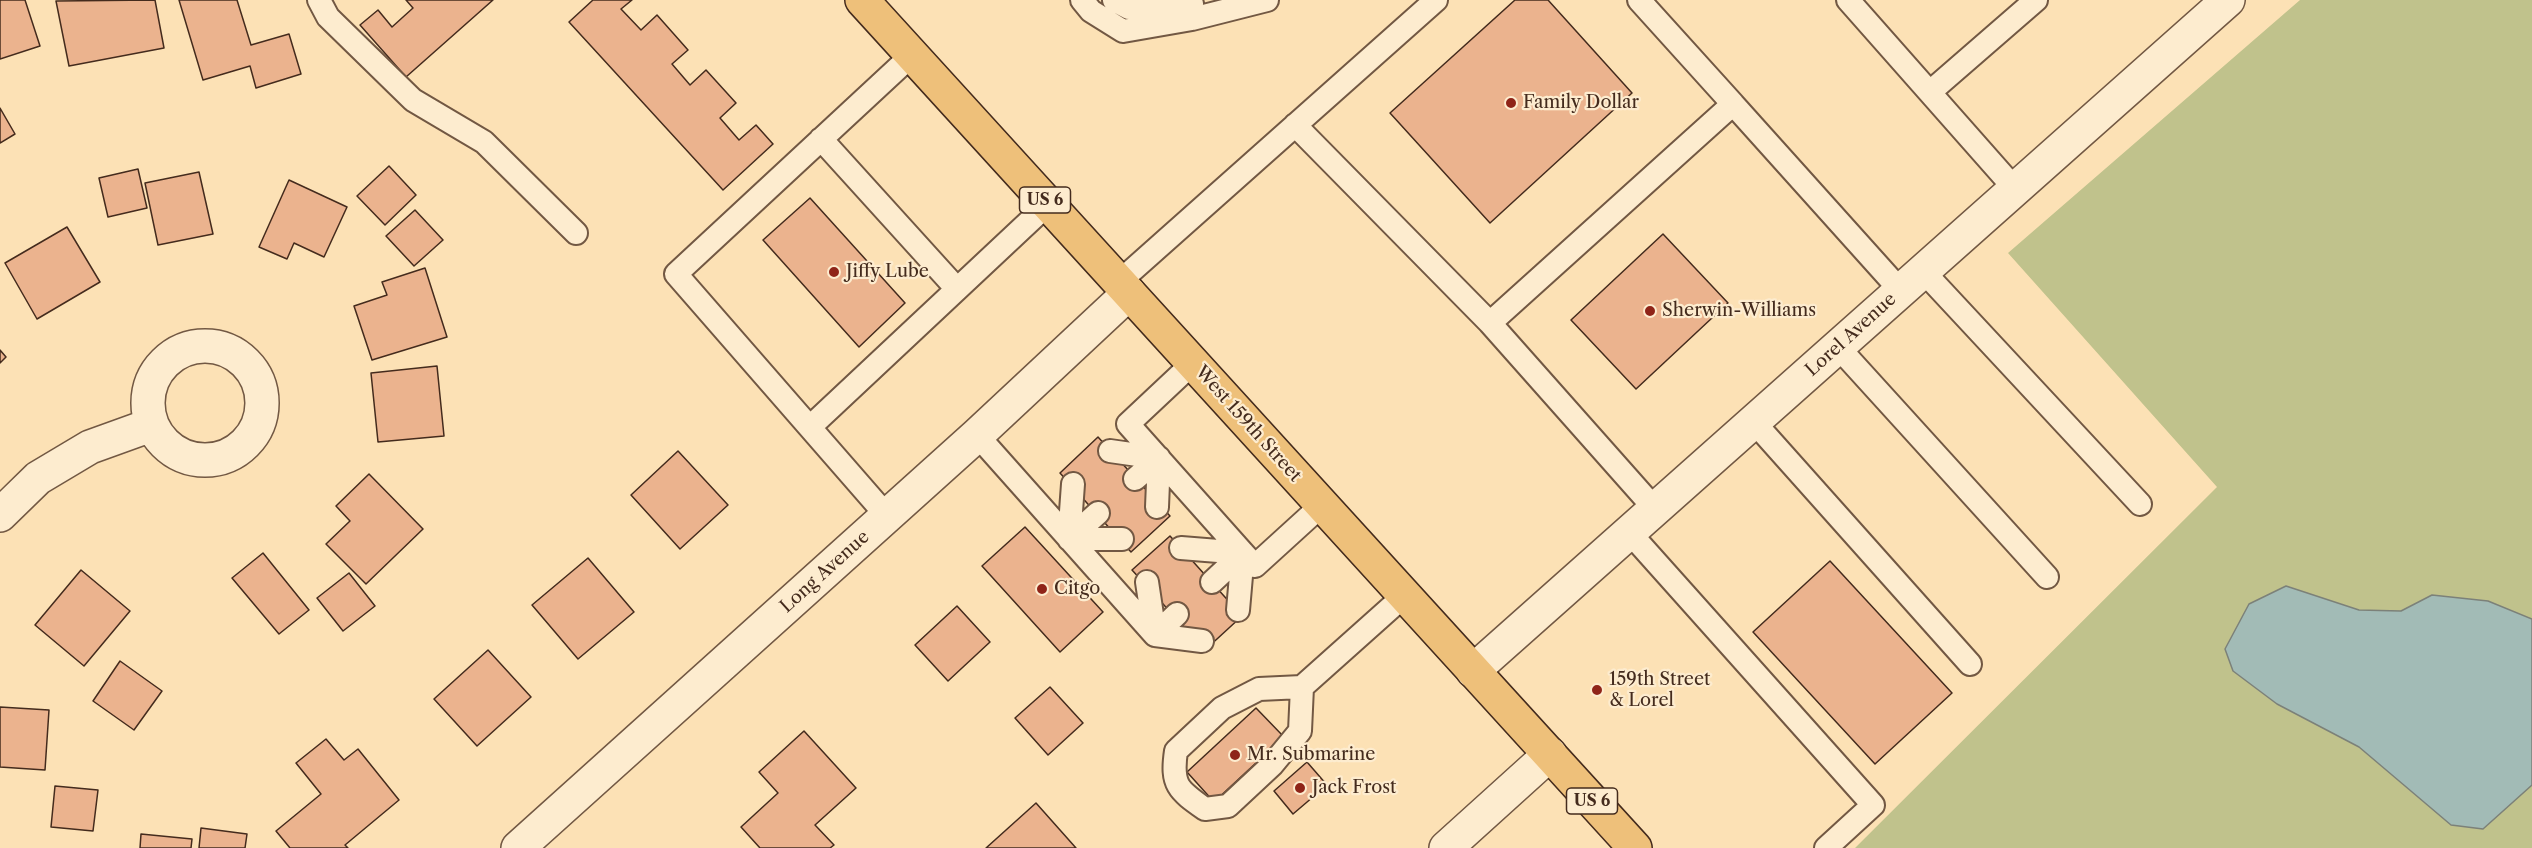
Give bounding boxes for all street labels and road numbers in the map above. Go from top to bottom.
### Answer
road number: US 6 [1020,187,1070,213]
street label: Lorel Avenue [1801,289,1901,381]
street label: West 159th Street [1190,362,1306,486]
street label: Long Avenue [776,526,874,618]
road number: US 6 [1566,788,1618,814]

